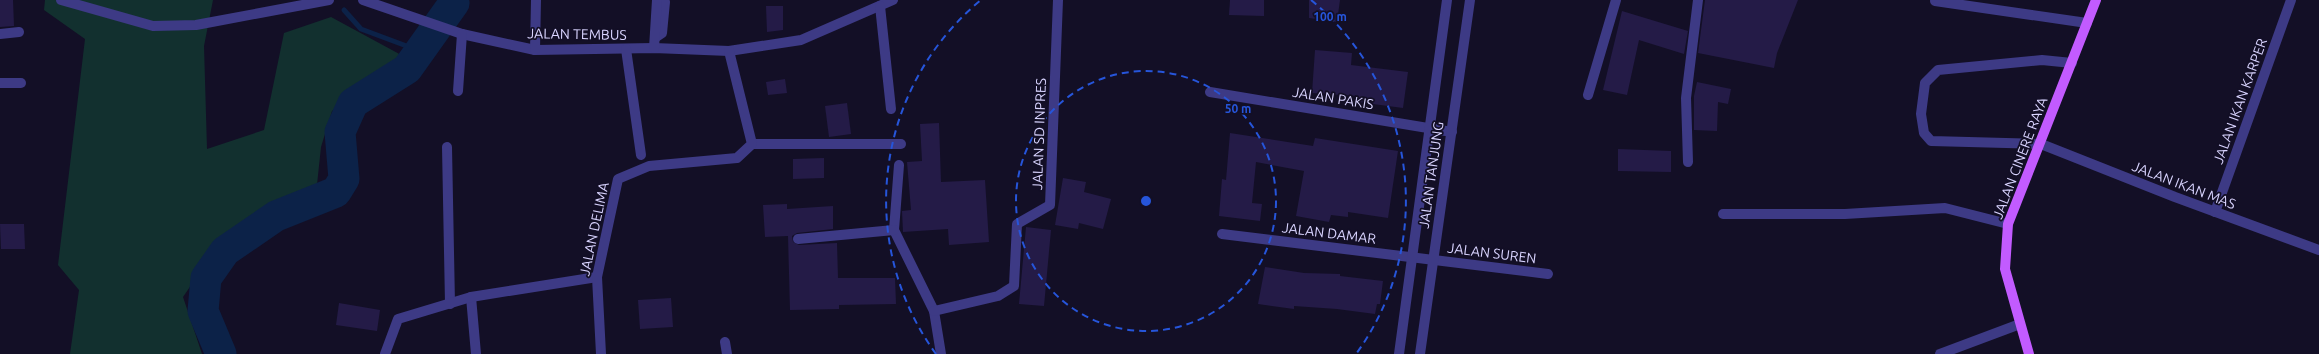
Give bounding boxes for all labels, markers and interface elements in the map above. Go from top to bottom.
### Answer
text: 100 m [1313,10,1347,23]
street label: JALAN TEMBUS [527,25,627,43]
street label: JALAN IKAN KARPER [2210,36,2270,166]
street label: JALAN SD INPRES [1029,78,1049,190]
street label: JALAN PAKIS [1291,84,1375,112]
street label: JALAN CINERE RAYA [1989,95,2051,221]
text: 50 m [1225,102,1251,115]
street label: JALAN TANJUNG [1416,121,1446,229]
street label: JALAN IKAN MAS [2130,158,2238,212]
street label: JALAN DELIMA [576,181,612,277]
centre of rings [1139,194,1153,208]
street label: JALAN DAMAR [1281,219,1377,247]
street label: JALAN SUREN [1447,240,1537,266]

